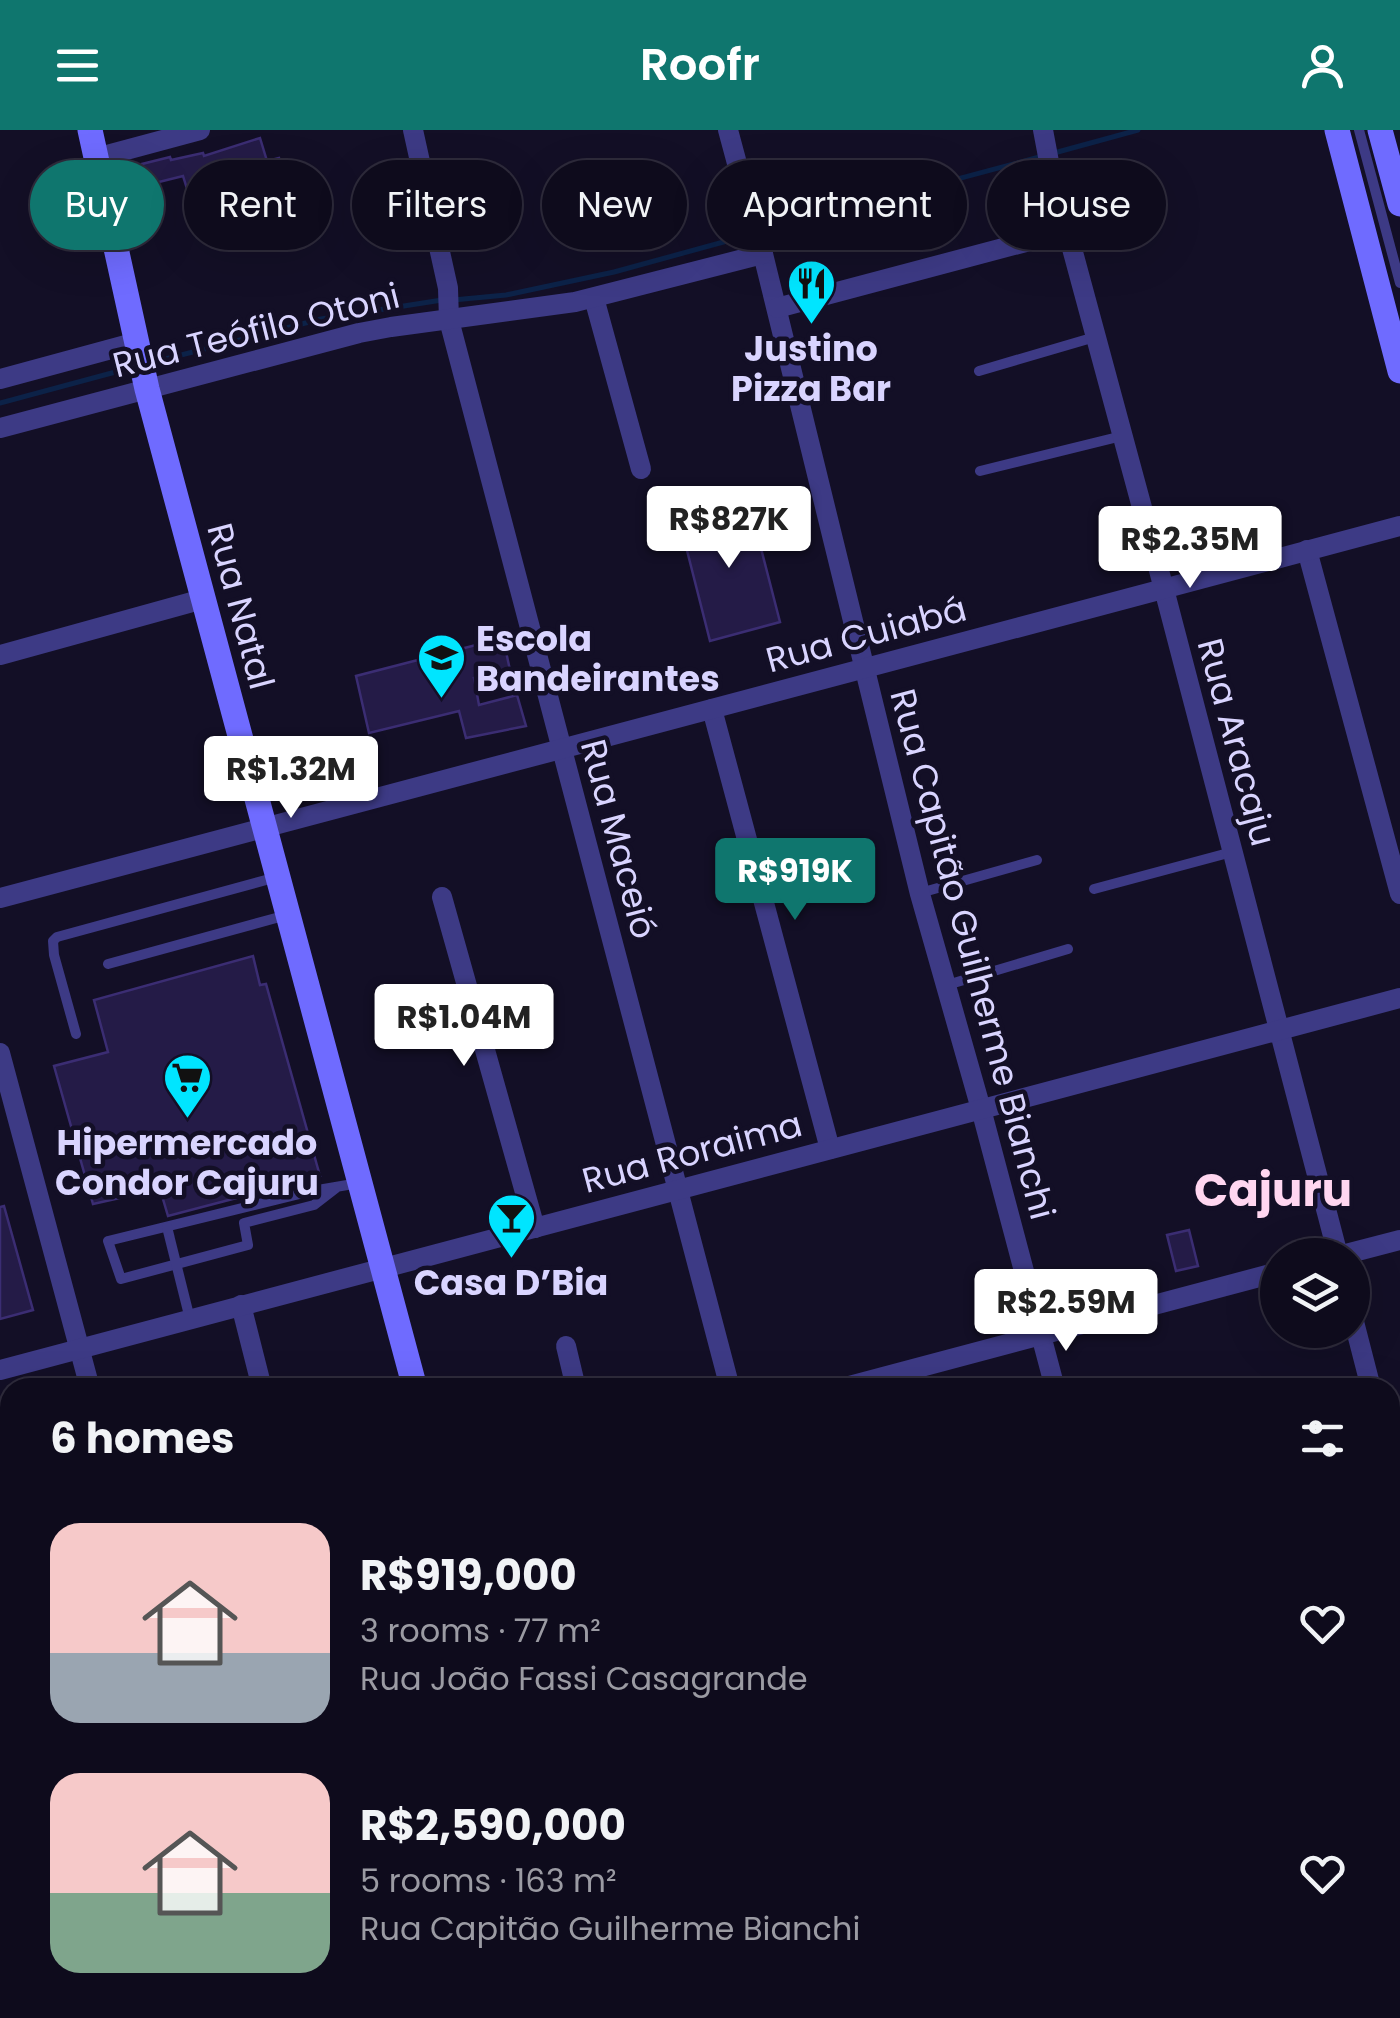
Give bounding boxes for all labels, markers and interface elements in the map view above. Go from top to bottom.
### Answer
text: Roofr [640,33,760,96]
icon: menu [50,38,105,93]
icon: person [1295,38,1350,93]
chip: Buy [30,160,164,250]
chip: Rent [184,160,332,250]
chip: Filters [352,160,522,250]
chip: New [542,160,687,250]
chip: Apartment [707,160,967,250]
chip: House [987,160,1166,250]
restaurant icon: Justino Pizza Bar [785,258,837,326]
street label: Rua Teófilo Otoni [108,271,404,389]
place label: Justino Pizza Bar [731,324,891,413]
pin: R$827K [648,486,810,571]
text: R$827K [669,496,789,541]
pin: R$2.35M [1098,506,1282,591]
text: R$2.35M [1121,516,1259,561]
street label: Rua Natal [195,518,287,694]
street label: Rua Cuiabá [760,584,972,684]
place label: Escola Bandeirantes [476,614,720,703]
school or university icon: Escola Bandeirantes [415,632,467,700]
street label: Rua Aracaju [1186,633,1288,851]
street label: Rua Capitão Guilherme Bianchi [879,683,1067,1225]
street label: Rua Maceió [569,734,669,944]
pin: R$1.32M [199,736,383,821]
text: R$1.32M [226,746,356,791]
pin: R$919K [714,838,876,923]
text: R$919K [737,848,853,893]
pin: R$1.04M [372,984,556,1069]
text: R$1.04M [397,994,531,1039]
supermarket icon: Hipermercado Condor Cajuru [161,1052,213,1120]
street label: Rua Roraima [577,1099,807,1205]
place label: Hipermercado Condor Cajuru [55,1118,319,1207]
district label: Cajuru [1194,1159,1352,1222]
bar icon: Casa D’Bia [485,1192,537,1260]
map controls [1260,1238,1370,1348]
button: layers [1260,1238,1370,1348]
place label: Casa D’Bia [414,1258,608,1307]
pin: R$2.59M [974,1269,1158,1354]
text: R$2.59M [996,1279,1136,1324]
text: 6 homes [50,1409,235,1468]
icon: filters [1295,1411,1350,1466]
text: R$919,000 [360,1546,577,1605]
icon: home [130,1563,250,1683]
icon: heart [1295,1596,1350,1651]
text: 3 rooms · 77 m² [360,1608,601,1653]
text: Rua João Fassi Casagrande [360,1656,808,1701]
text: R$2,590,000 [360,1796,626,1855]
icon: home [130,1813,250,1933]
icon: heart [1295,1846,1350,1901]
text: 5 rooms · 163 m² [360,1858,617,1903]
text: Rua Capitão Guilherme Bianchi [360,1906,860,1951]

